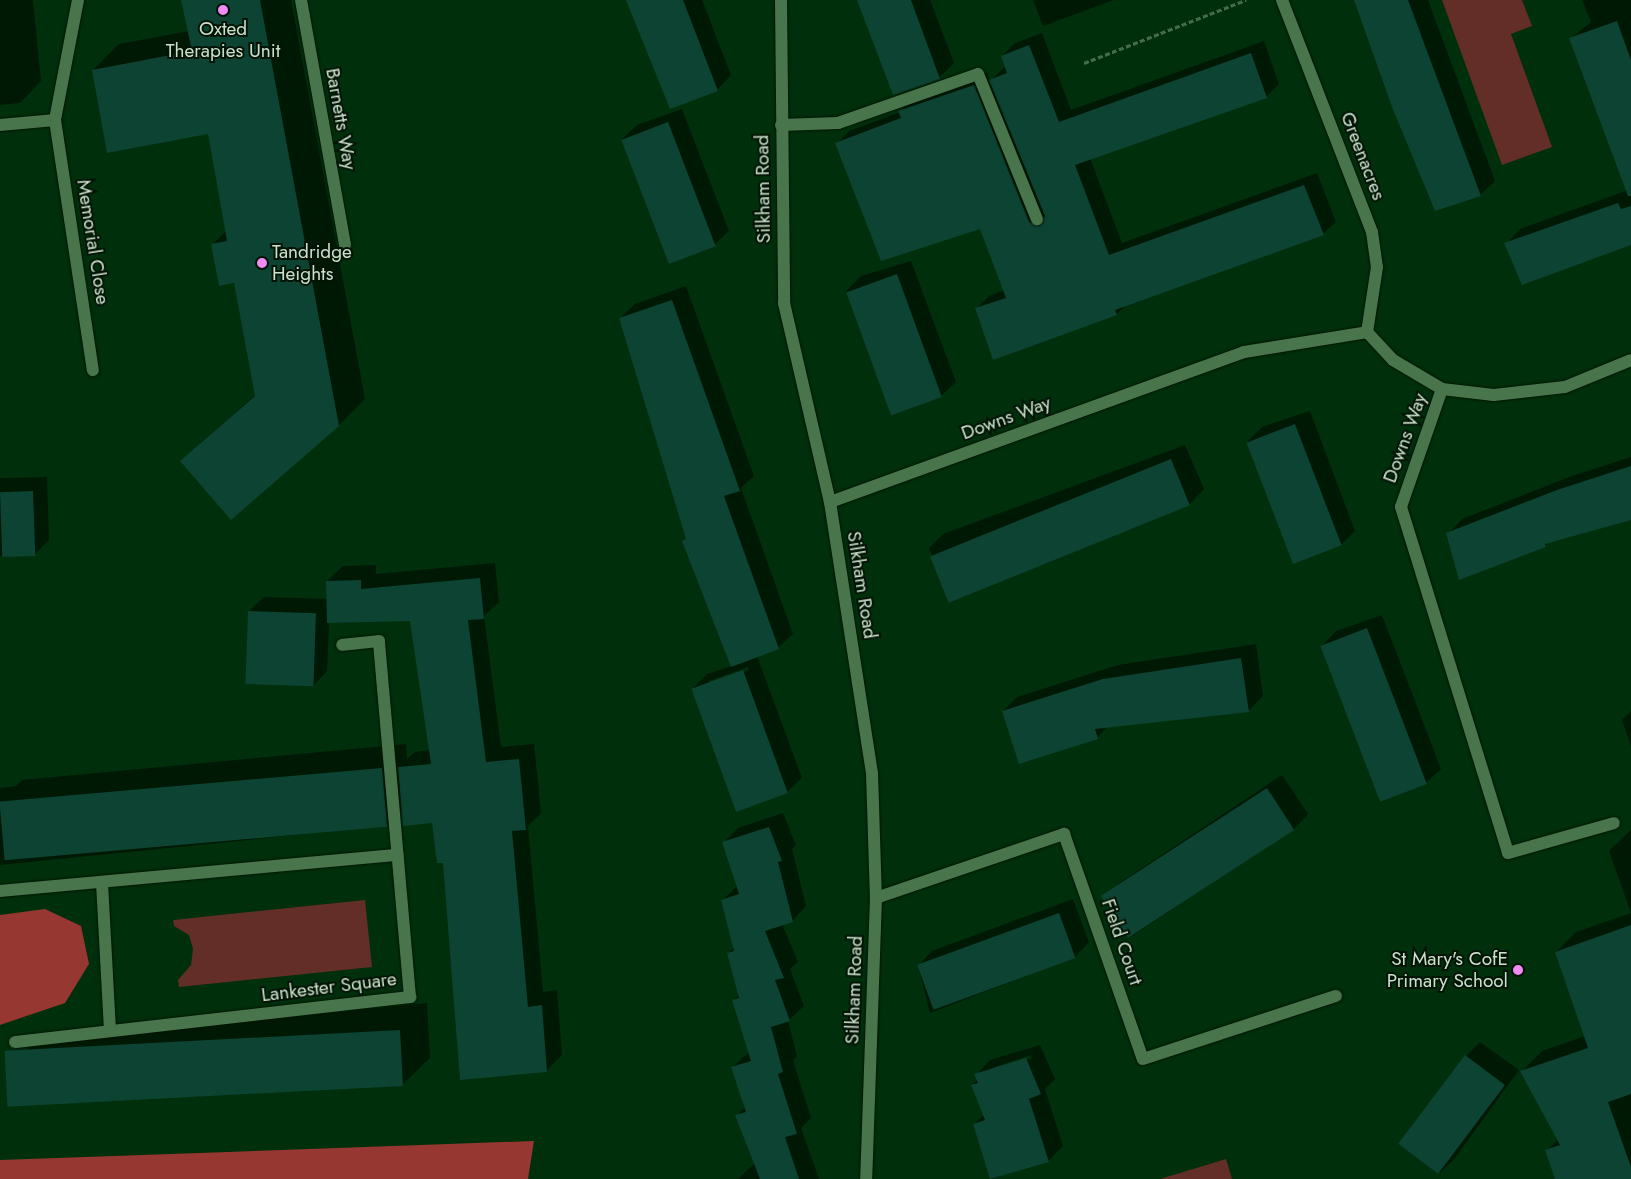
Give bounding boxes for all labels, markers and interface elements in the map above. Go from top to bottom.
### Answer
marker: Oxted Therapies Unit [217,4,229,16]
place label: Oxted Therapies Unit [166,18,280,62]
street label: Barnetts Way [321,66,361,172]
street label: Greenacres [1336,109,1390,203]
street label: Silkham Road [751,134,775,244]
street label: Memorial Close [72,178,114,306]
place label: Tandridge Heights [272,241,352,285]
marker: Tandridge Heights [256,257,268,269]
street label: Downs Way [1378,390,1432,486]
street label: Downs Way [958,391,1054,445]
street label: Silkham Road [842,530,882,640]
street label: Field Court [1097,896,1147,988]
street label: Silkham Road [841,935,867,1045]
place label: St Mary's CofE Primary School [1387,948,1508,992]
marker: St Mary's CofE Primary School [1512,964,1524,976]
street label: Lankester Square [260,967,398,1007]

